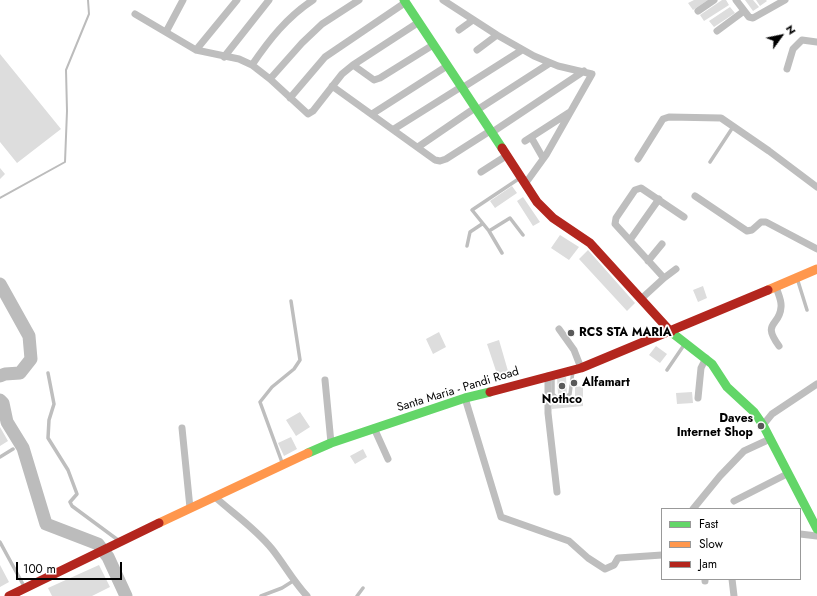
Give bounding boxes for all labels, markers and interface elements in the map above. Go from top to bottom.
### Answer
north arrow [761,16,801,56]
text: N [782,21,800,37]
place label: RCS STA MARIA [579,326,672,340]
marker: RCS STA MARIA [566,328,576,338]
street label: Santa Maria - Pandi Road [395,365,521,415]
place label: Alfamart [582,376,630,390]
marker: Alfamart [569,378,579,388]
marker: Nothco [557,381,567,391]
place label: Nothco [542,393,582,407]
place label: Daves Internet Shop [677,412,753,440]
marker: Daves Internet Shop [756,421,766,431]
legend [661,508,801,580]
text: Fast [699,515,718,533]
text: Slow [699,535,723,553]
scale bar [18,554,124,580]
text: Jam [699,555,717,573]
text: 100 m [23,560,56,578]

